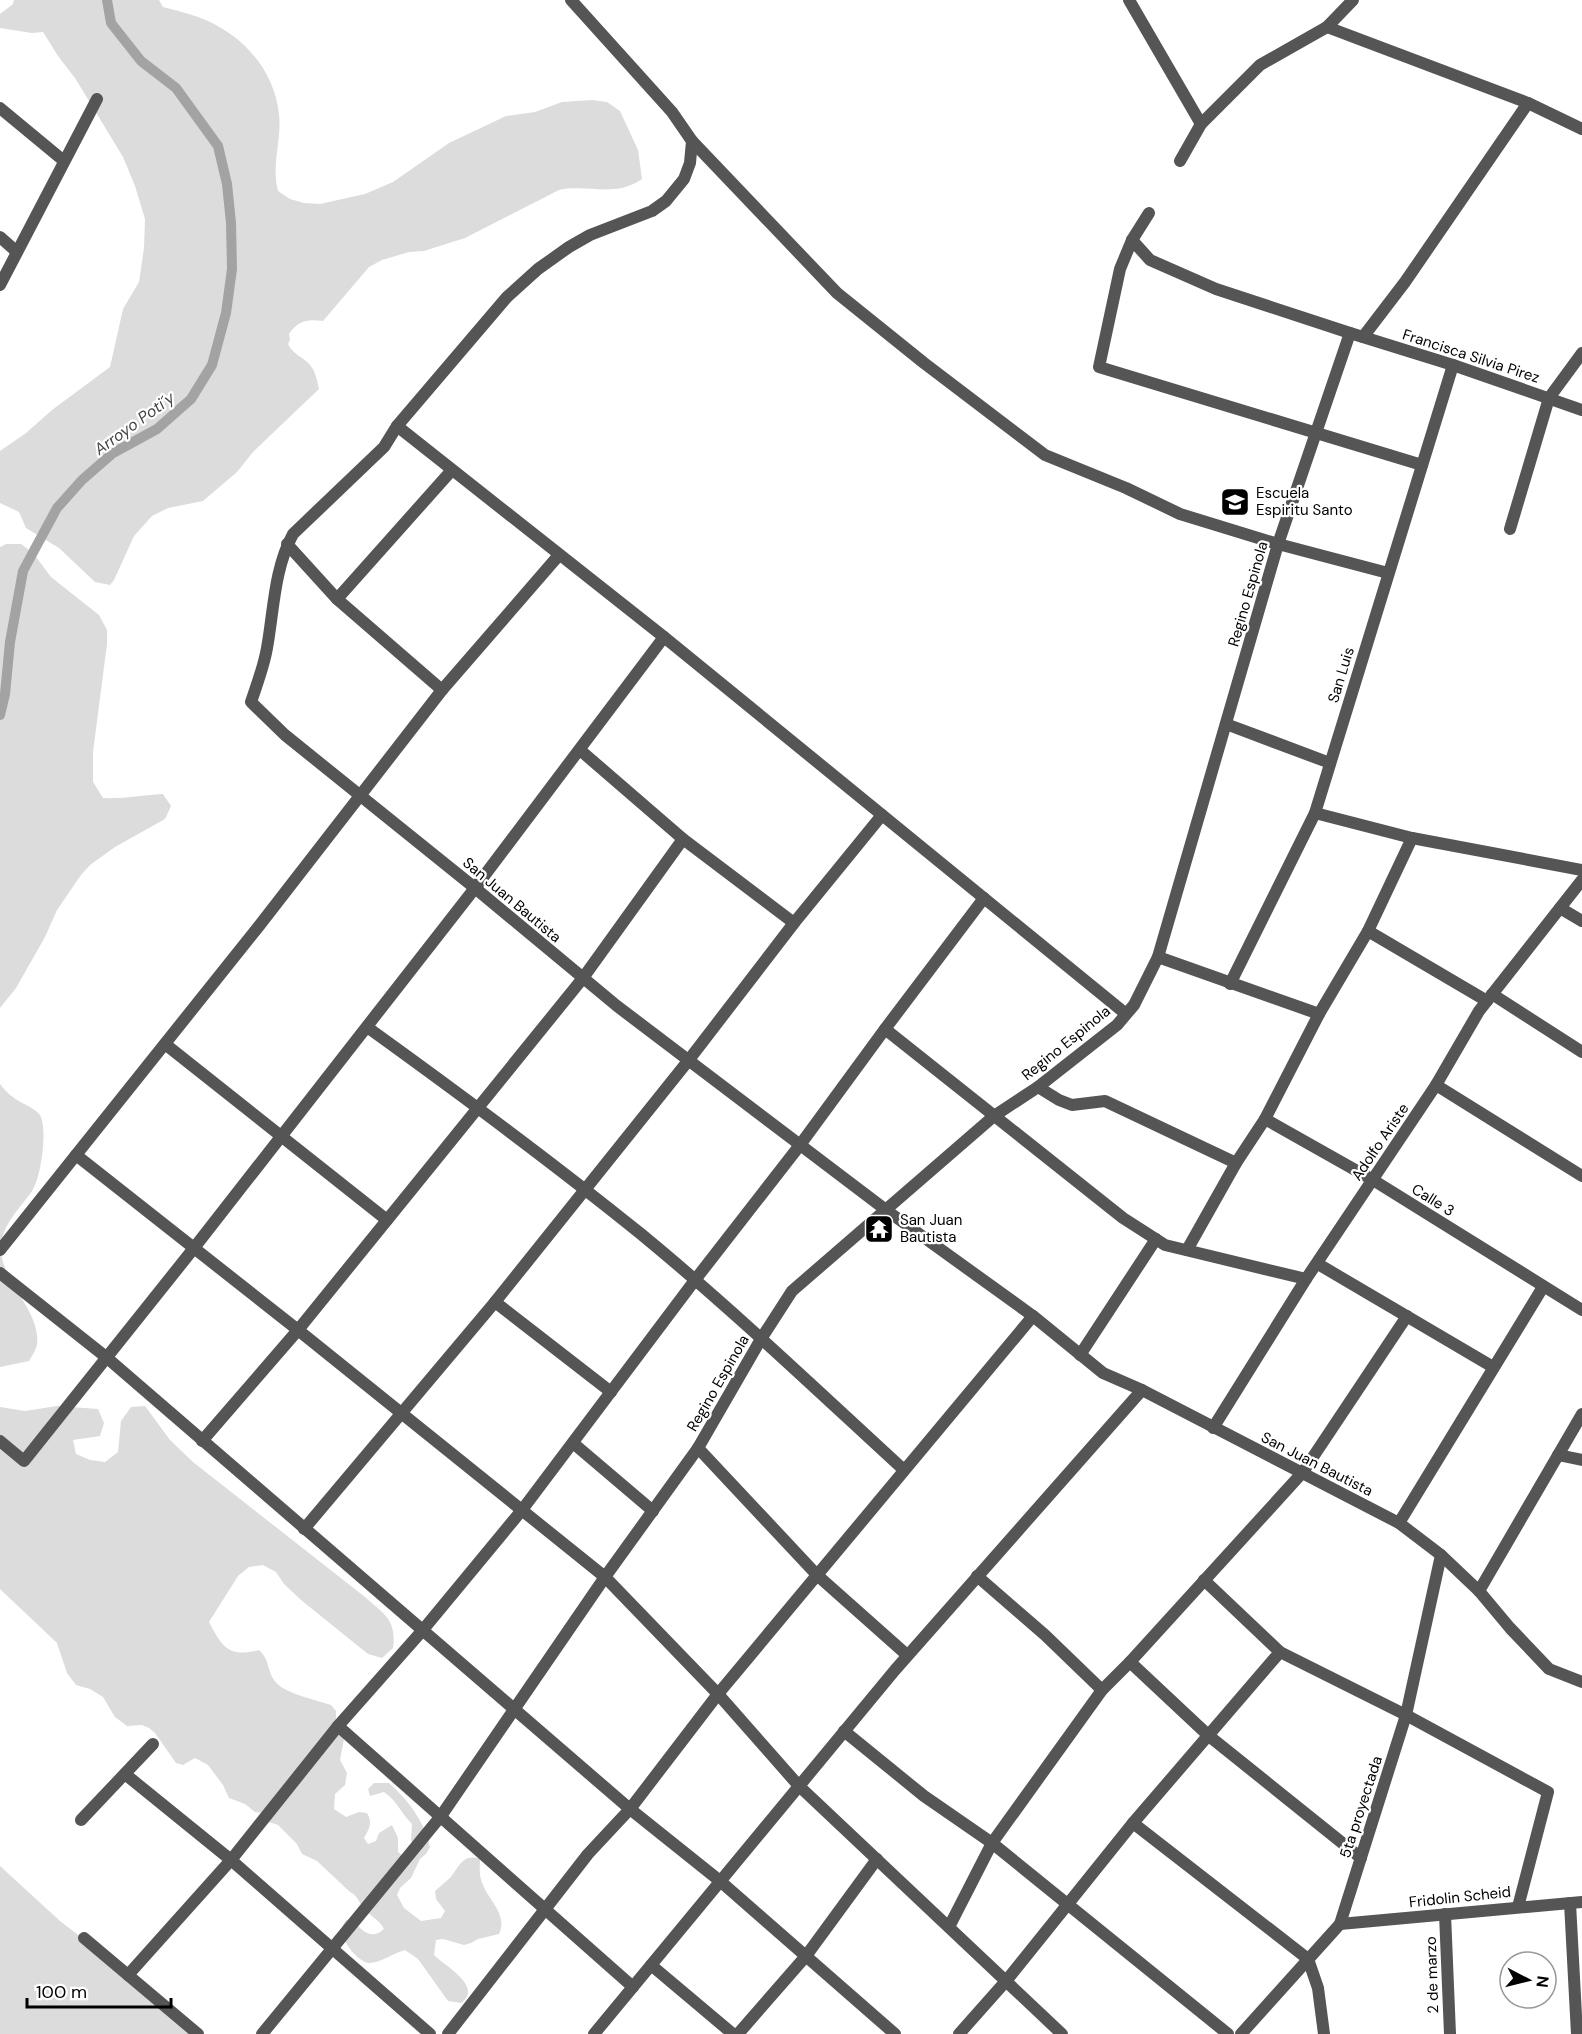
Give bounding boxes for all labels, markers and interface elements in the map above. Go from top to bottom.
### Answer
street label: Francisca Silvia Pirez [1400,324,1542,388]
water label: Arroyo Poti´y [89,387,180,460]
place label: Escuela Espiritu Santo [1256,483,1353,520]
school or university icon: Escuela Espiritu Santo [1219,486,1251,518]
street label: Regino Espinola [1223,539,1273,649]
street label: San Luis [1323,645,1359,705]
street label: San Juan Bautista [459,853,565,947]
street label: Regino Espinola [1018,1001,1114,1085]
street label: Adolfo Ariste [1347,1099,1413,1185]
street label: Calle 3 [1408,1179,1458,1221]
place label: San Juan Bautista [900,1210,962,1247]
temple icon: San Juan Bautista [863,1213,895,1245]
street label: Regino Espinola [682,1331,754,1435]
street label: San Juan Bautista [1258,1427,1376,1501]
street label: 5ta proyectada [1335,1753,1387,1861]
street label: Fridolin Scheid [1408,1882,1512,1912]
street label: 2 de marzo [1421,1936,1443,2014]
north arrow [1498,1950,1558,2010]
scale bar [27,1971,171,2009]
text: N [1531,1975,1554,1989]
text: 100 m [36,1980,87,2004]

